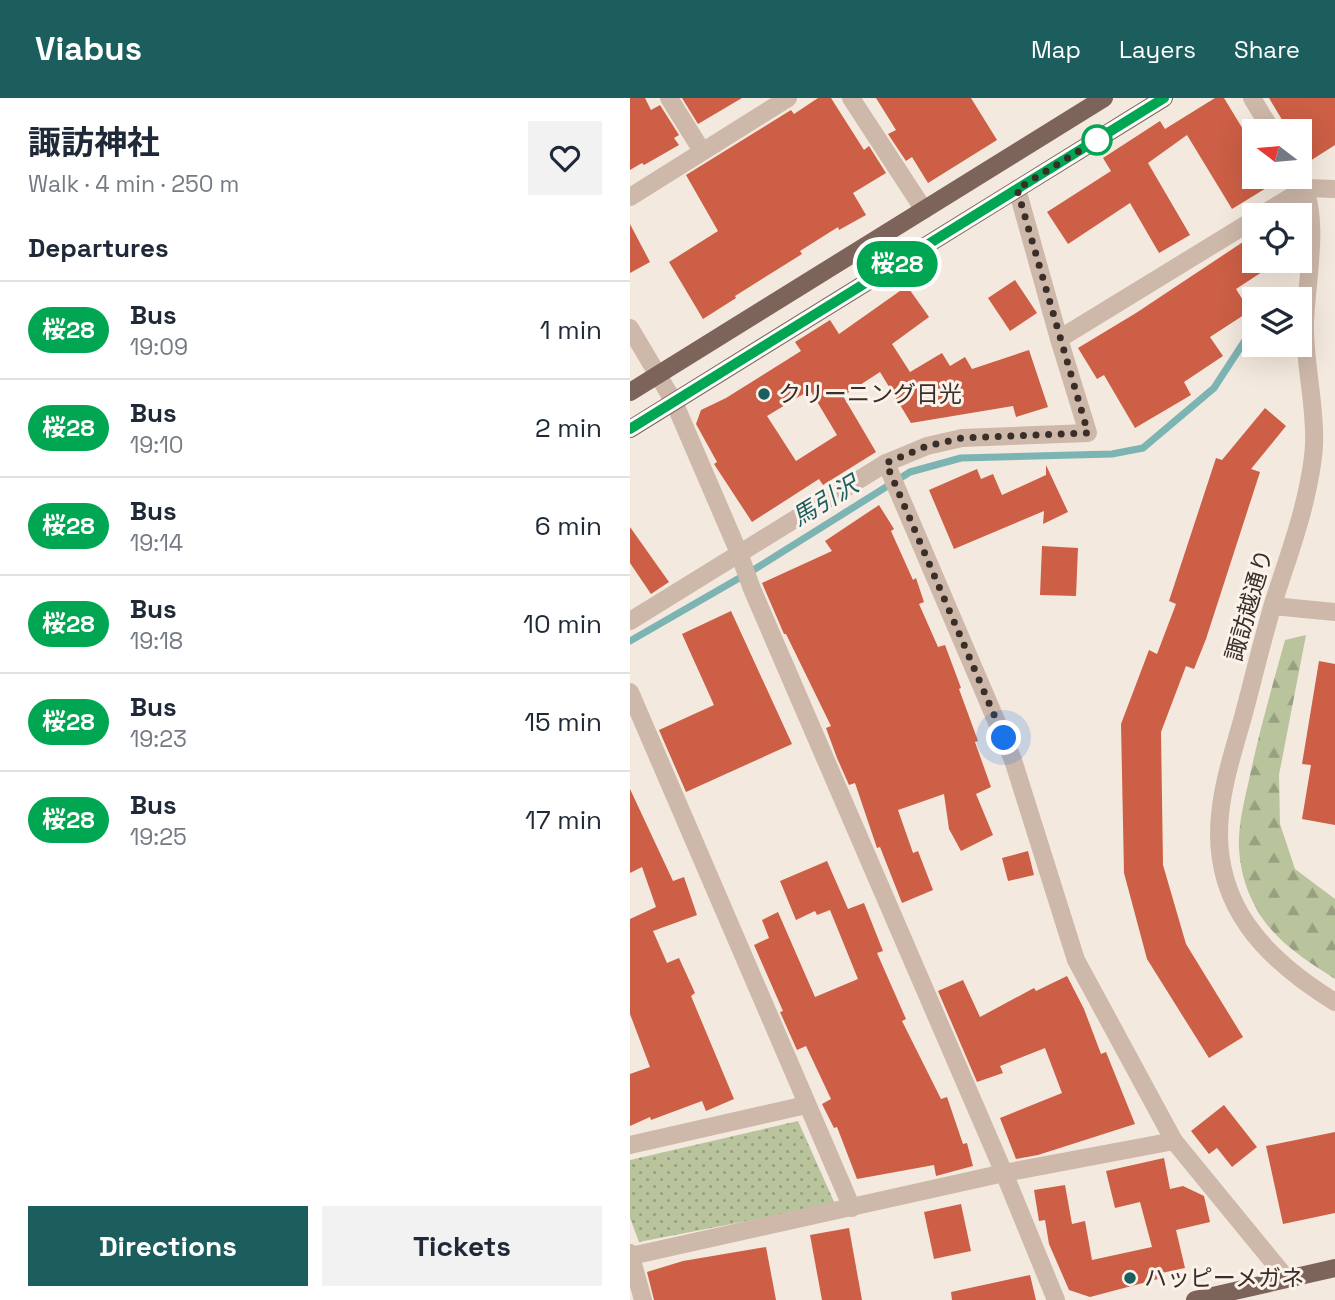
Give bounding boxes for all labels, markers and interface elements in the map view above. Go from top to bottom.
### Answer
text: Viabus [35,28,142,70]
text: Map [1031,34,1081,65]
text: Layers [1119,34,1196,65]
text: Share [1234,34,1300,65]
north arrow [1242,119,1312,189]
map controls [1242,119,1312,357]
button: heart [528,121,602,195]
text: 諏訪神社 [28,122,160,164]
unlabelled marker [1082,125,1112,155]
text: Walk · 4 min · 250 m [28,169,239,199]
button: locate [1242,203,1312,273]
text: Departures [28,231,169,265]
line badge: 桜28 [857,241,937,287]
text: 桜28 [871,248,923,279]
button: layers [1242,287,1312,357]
text: Bus [130,298,177,332]
text: 1 min [540,313,602,347]
text: 桜28 [42,314,95,345]
text: 19:09 [130,332,188,362]
place label: クリーニング日光 [778,379,962,409]
marker: クリーニング日光 [756,386,772,402]
text: Bus [130,396,177,430]
text: 2 min [535,411,602,445]
text: 桜28 [42,412,95,443]
text: 19:10 [130,430,184,460]
water label: 馬引沢 [786,467,866,532]
text: Bus [130,494,177,528]
text: 6 min [535,509,602,543]
text: 桜28 [42,510,95,541]
text: 19:14 [130,528,183,558]
street label: 諏訪越通り [1219,546,1279,664]
text: Bus [130,592,177,626]
text: 10 min [523,607,602,641]
text: 桜28 [42,608,95,639]
text: 19:18 [130,626,183,656]
text: Bus [130,690,177,724]
text: 15 min [524,705,602,739]
text: 桜28 [42,706,95,737]
your location [986,720,1021,755]
text: 19:23 [130,724,187,754]
text: Bus [130,788,177,822]
text: 17 min [525,803,602,837]
text: 桜28 [42,804,95,835]
text: 19:25 [130,822,187,852]
button: Directions [28,1206,308,1286]
button: Tickets [322,1206,602,1286]
place label: ハッピーメガネ [1144,1263,1304,1293]
marker: ハッピーメガネ [1122,1270,1138,1286]

